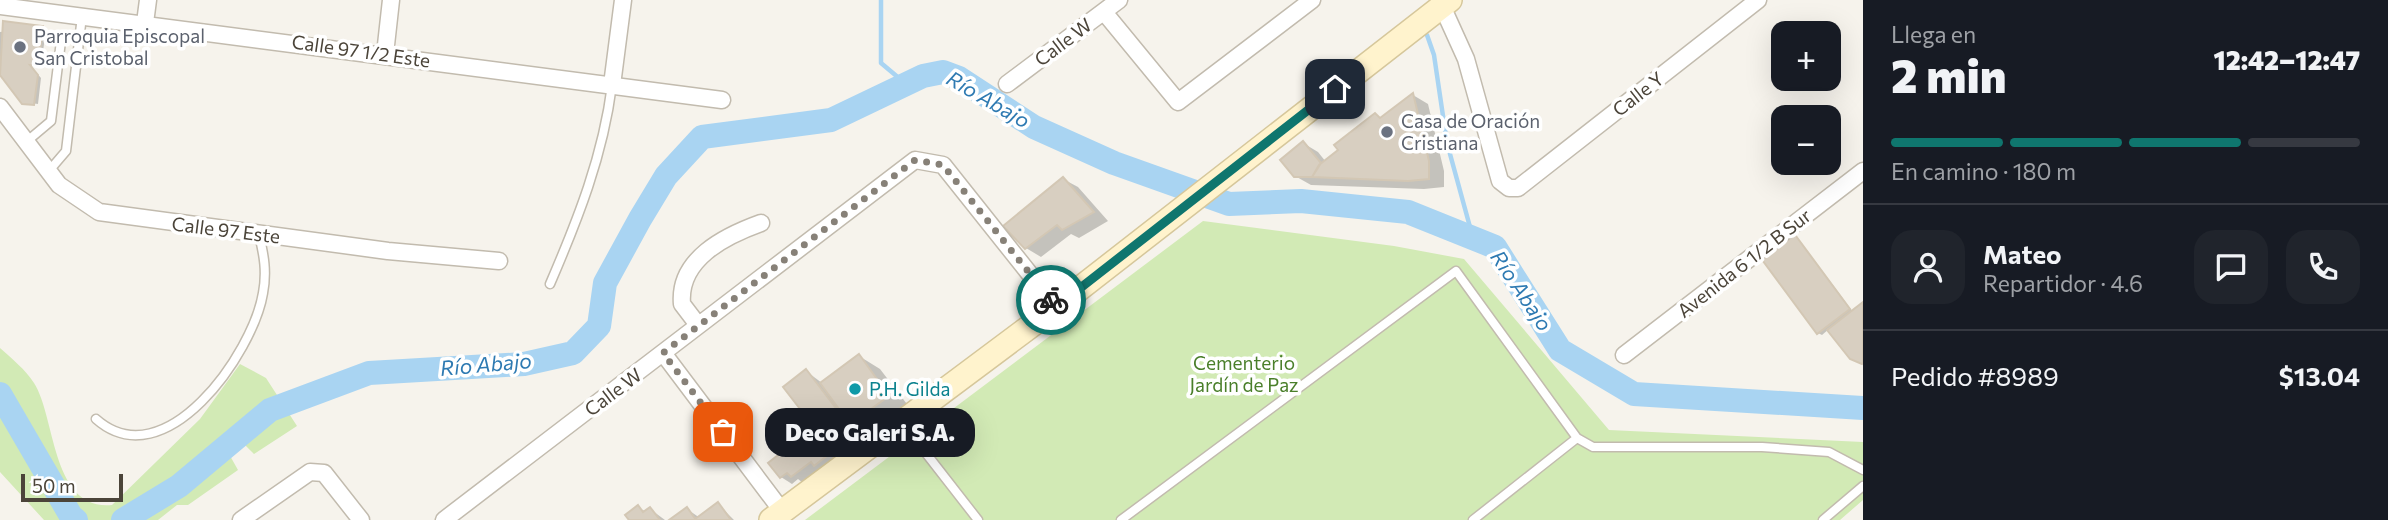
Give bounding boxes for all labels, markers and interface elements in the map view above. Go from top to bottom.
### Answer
street label: Calle W [1030,13,1096,71]
text: Llega en [1891,20,1976,48]
map controls [1771,21,1841,175]
button: + [1771,21,1841,91]
place label: Parroquia Episcopal San Cristobal [34,24,205,69]
street label: Calle 97 1/2 Este [290,29,432,72]
marker: Parroquia Episcopal San Cristobal [12,39,28,55]
text: 12:42–12:47 [2214,44,2360,75]
text: 2 min [1891,46,2007,102]
pin [1305,59,1365,119]
water label: Río Abajo [943,65,1035,132]
street label: Calle Y [1608,66,1668,121]
icon: home [1316,70,1354,108]
button: − [1771,105,1841,175]
place label: Casa de Oración Cristiana [1401,109,1540,154]
marker: Casa de Oración Cristiana [1379,124,1395,140]
text: En camino · 180 m [1891,157,2076,185]
street label: Avenida 6 1/2 B Sur [1672,203,1815,322]
street label: Calle 97 Este [171,211,282,248]
button: person [1891,230,1965,304]
button: chat [2194,230,2268,304]
button: phone [2286,230,2360,304]
text: Mateo [1983,238,2062,269]
water label: Río Abajo [1486,245,1558,335]
courier [1016,265,1086,335]
text: Repartidor · 4.6 [1983,269,2143,297]
icon: bike [1032,281,1070,319]
water label: Río Abajo [439,347,533,380]
park label: Cementerio Jardín de Paz [1189,351,1299,396]
text: Pedido #8989 [1891,360,2059,391]
text: $13.04 [2279,360,2360,391]
street label: Calle W [580,363,646,421]
place label: P.H. Gilda [869,377,950,400]
marker: P.H. Gilda [847,381,863,397]
pin [693,402,753,462]
callout: Deco Galeri S.A. [765,408,975,457]
icon: bag [704,413,742,451]
text: Deco Galeri S.A. [785,418,955,446]
scale bar [21,471,122,503]
text: 50 m [32,474,76,497]

